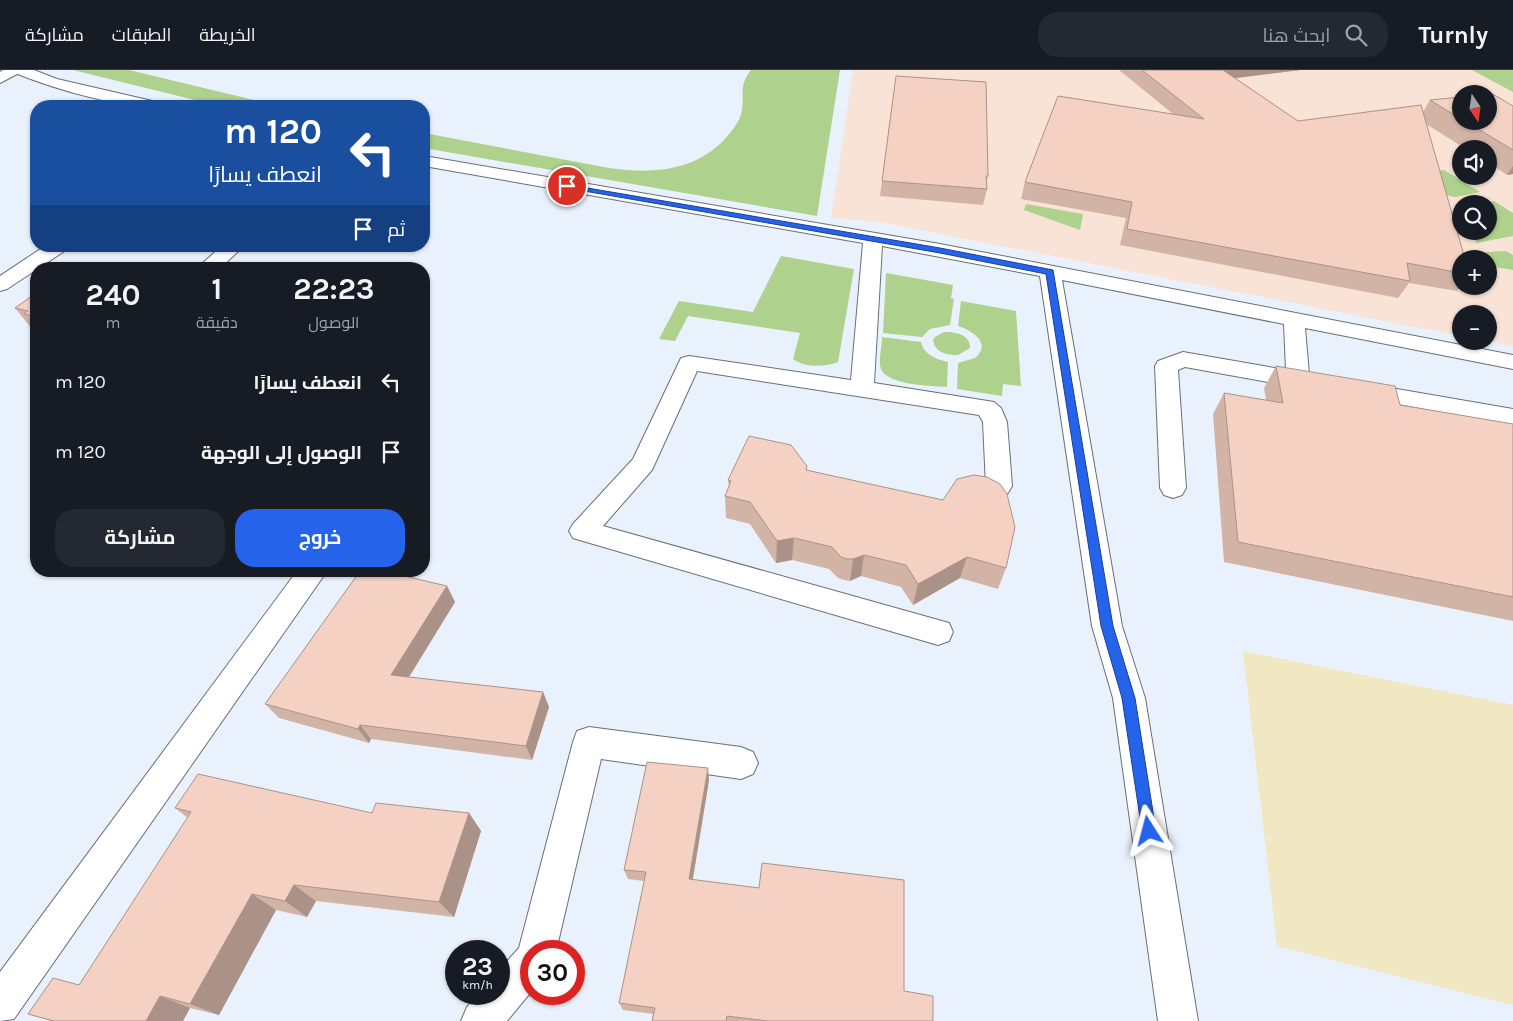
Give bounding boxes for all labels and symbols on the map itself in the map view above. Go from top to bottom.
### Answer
north arrow [1452,85,1498,130]
pin [546,165,588,207]
position arrow [1122,804,1174,856]
speed limit sign: 30 [520,940,585,1005]

